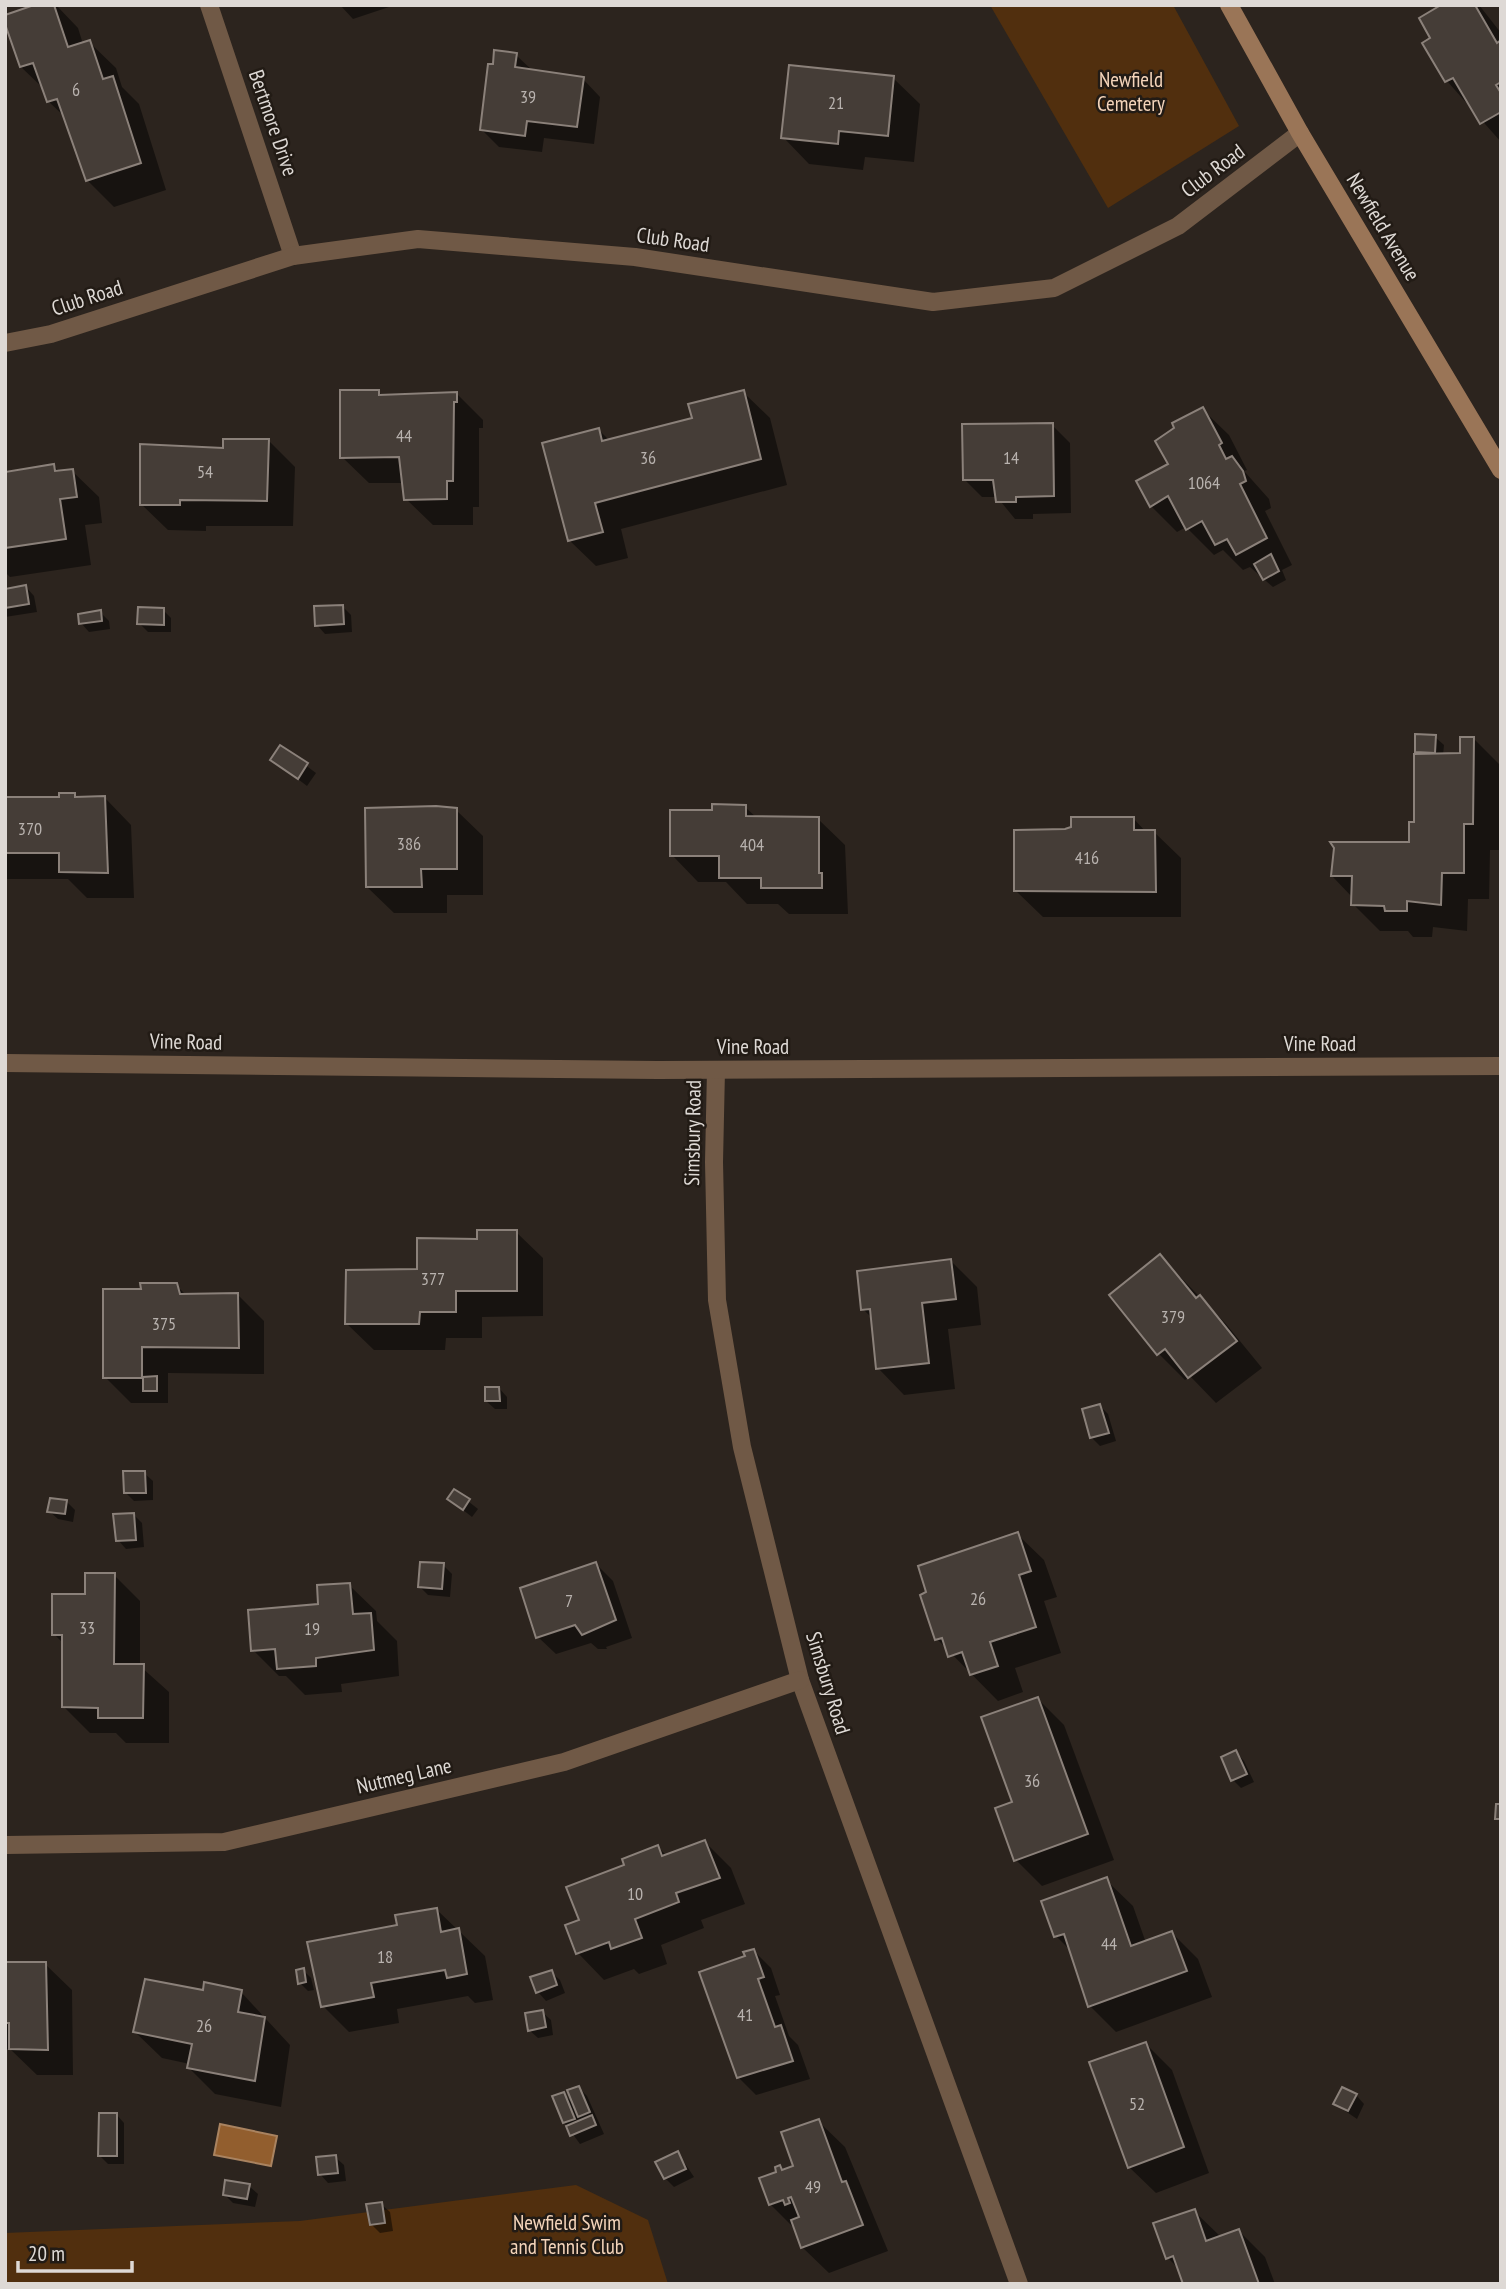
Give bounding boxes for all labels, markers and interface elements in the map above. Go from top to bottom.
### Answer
street label: Bertmore Drive [243,66,304,179]
park label: Newfield Cemetery [1097,66,1165,117]
house number: 6 [72,78,80,101]
house number: 39 [520,85,536,108]
house number: 21 [828,91,844,114]
street label: Club Road [1175,138,1250,203]
street label: Newfield Avenue [1341,168,1426,286]
street label: Club Road [635,221,711,258]
street label: Club Road [48,273,126,322]
house number: 44 [396,424,412,447]
house number: 36 [640,446,656,469]
house number: 14 [1003,446,1019,469]
house number: 54 [197,460,213,483]
house number: 1064 [1188,471,1220,494]
house number: 370 [18,817,42,840]
house number: 386 [397,832,421,855]
house number: 404 [740,833,764,856]
house number: 416 [1075,846,1099,869]
street label: Vine Road [149,1027,222,1056]
street label: Vine Road [1283,1030,1356,1057]
street label: Vine Road [716,1033,789,1060]
street label: Simsbury Road [678,1080,707,1186]
house number: 377 [421,1267,445,1290]
house number: 379 [1161,1305,1185,1328]
house number: 375 [152,1312,176,1335]
house number: 26 [970,1587,986,1610]
house number: 7 [565,1589,573,1612]
house number: 33 [79,1616,95,1639]
house number: 19 [304,1617,320,1640]
street label: Simsbury Road [800,1628,857,1737]
street label: Nutmeg Lane [354,1751,454,1800]
house number: 36 [1024,1769,1040,1792]
house number: 10 [627,1882,643,1905]
house number: 44 [1101,1932,1117,1955]
house number: 18 [377,1945,393,1968]
house number: 41 [737,2003,753,2026]
house number: 26 [196,2014,212,2037]
house number: 52 [1129,2092,1145,2115]
house number: 49 [805,2175,821,2198]
park label: Newfield Swim and Tennis Club [510,2209,624,2260]
scale bar [18,2230,131,2274]
text: 20 m [28,2240,65,2267]

